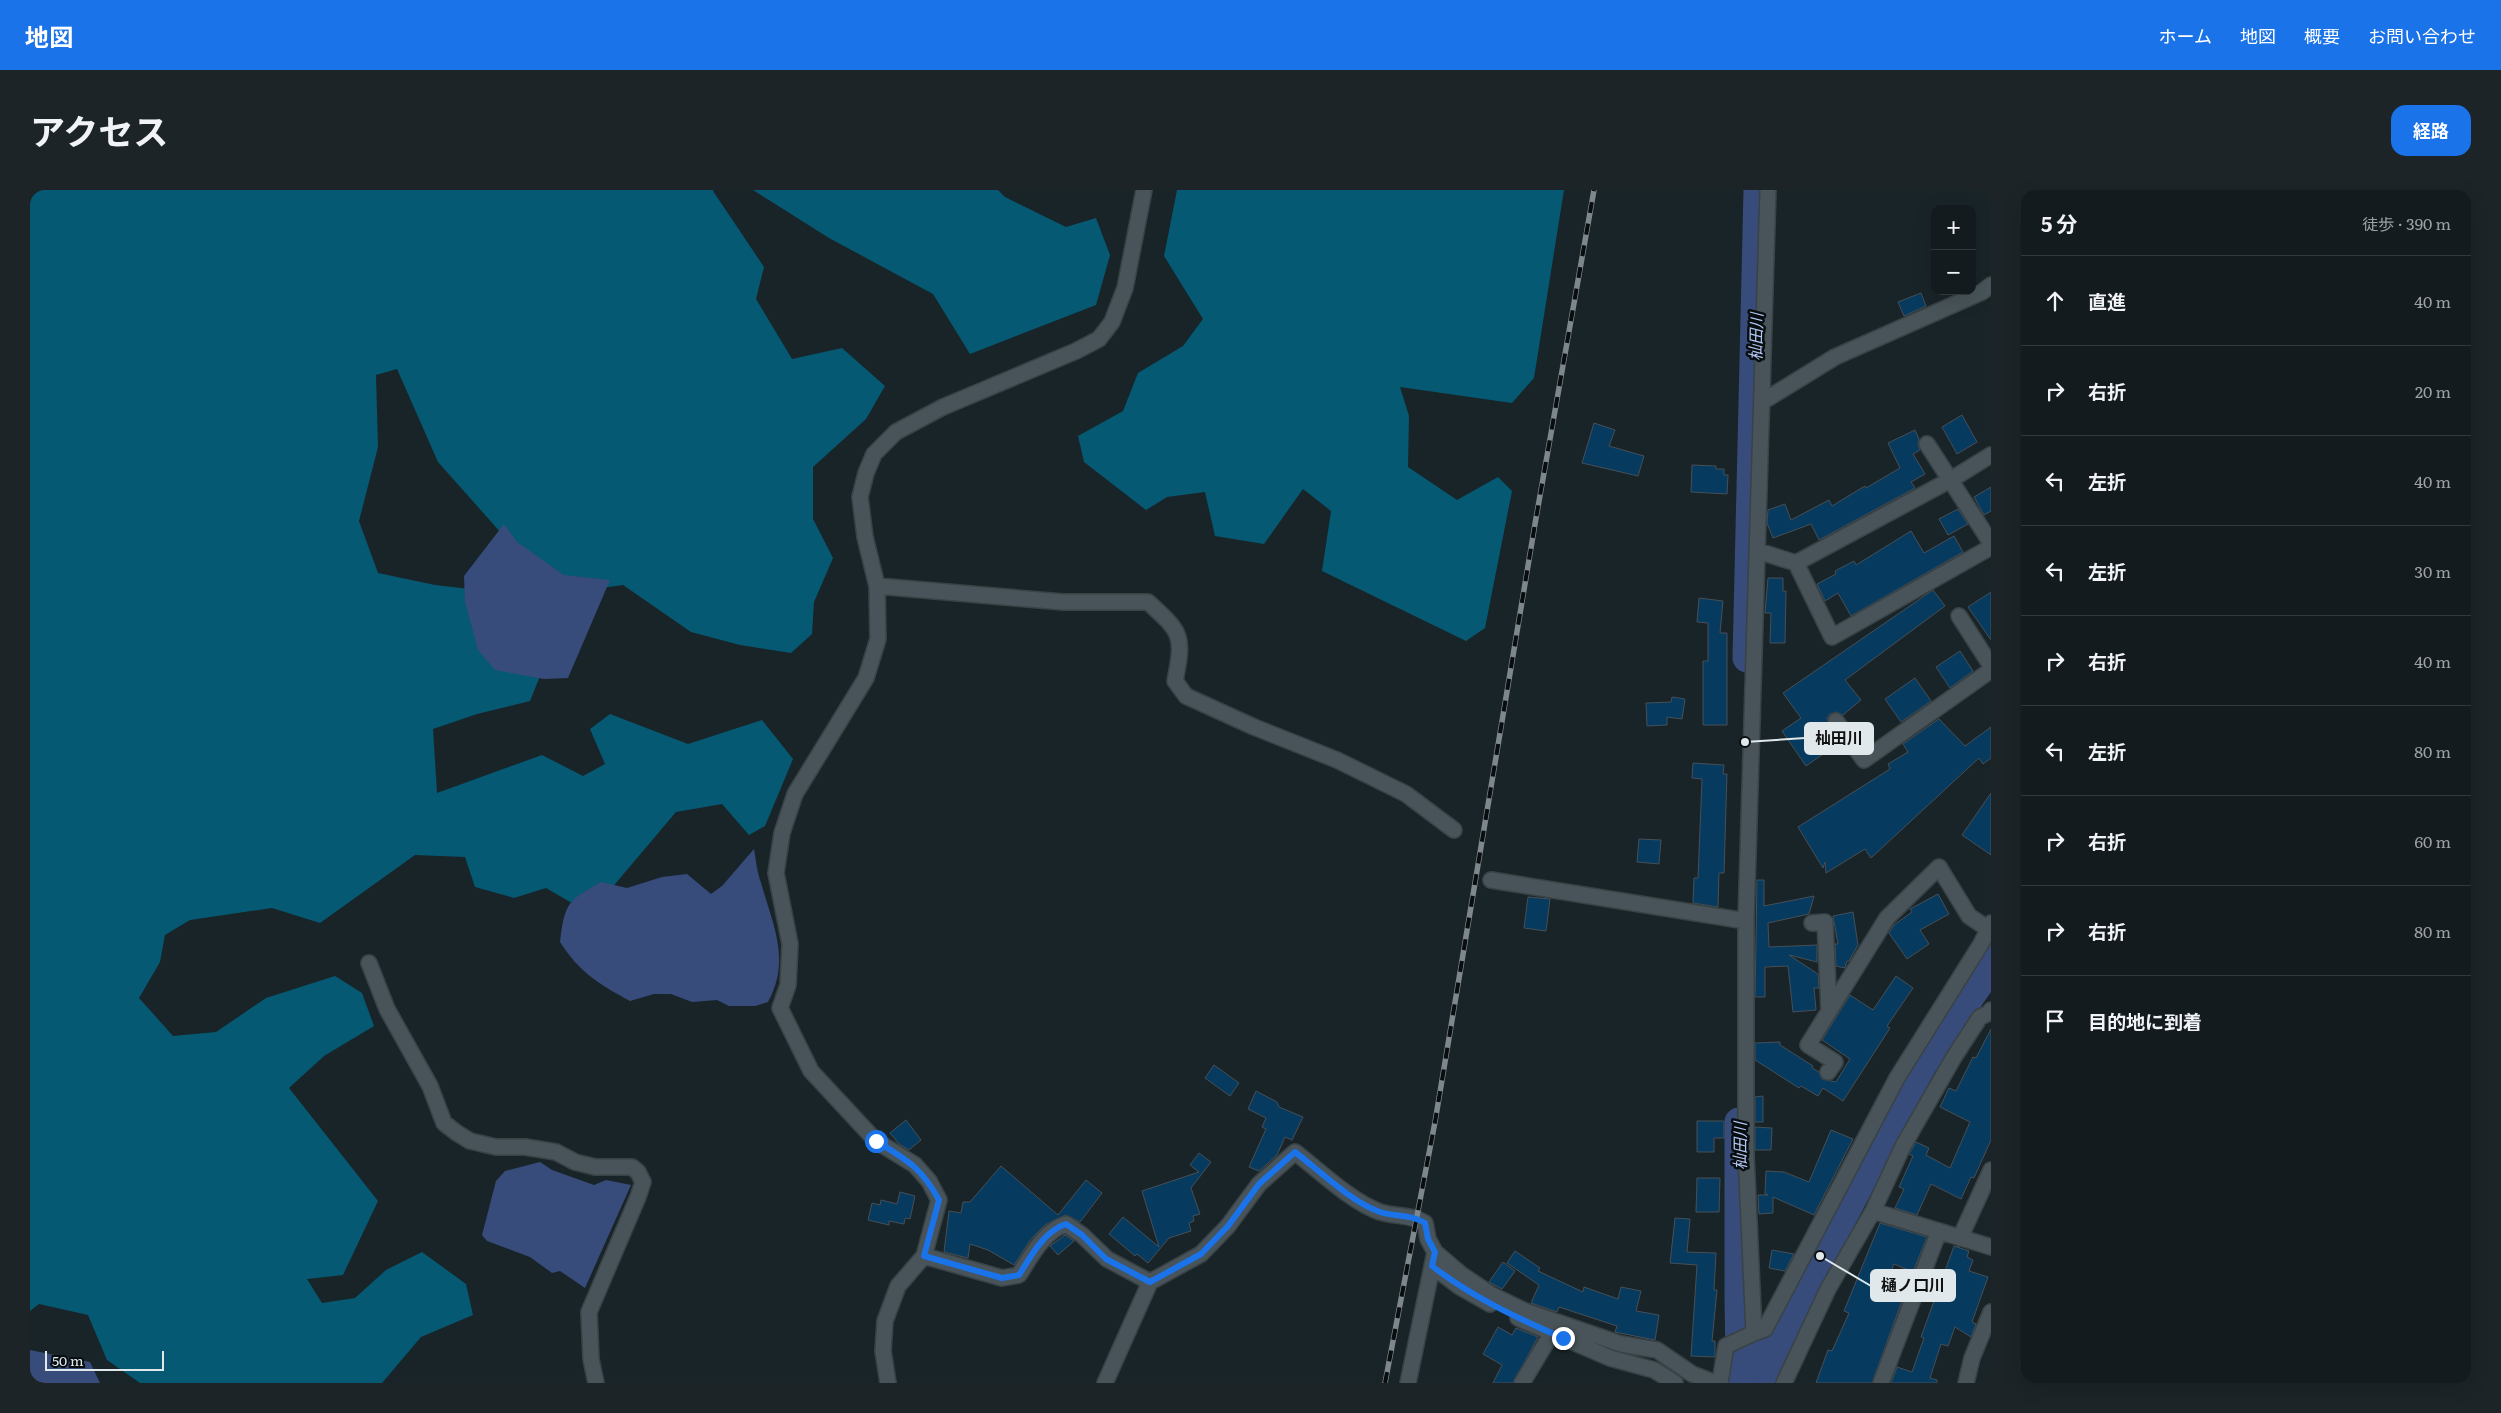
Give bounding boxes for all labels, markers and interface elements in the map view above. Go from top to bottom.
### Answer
text: 地図 [25,18,73,53]
text: ホーム [2159,22,2212,49]
text: 地図 [2240,22,2276,49]
text: 概要 [2304,22,2340,49]
text: お問い合わせ [2368,22,2476,49]
text: アクセス [30,104,168,156]
button: 経路 [2391,105,2471,156]
map controls [1931,205,1976,295]
button: + [1931,205,1976,250]
text: 5 分 [2041,207,2078,238]
text: 徒歩 · 390 m [2362,211,2451,235]
button: − [1931,250,1976,295]
icon: ahead [2041,287,2069,315]
text: 直進 [2088,287,2126,315]
text: 40 m [2414,289,2451,313]
water label: 杣田川 [1743,311,1767,361]
icon: right [2041,377,2069,405]
text: 右折 [2088,377,2126,405]
text: 20 m [2415,379,2451,403]
icon: left [2041,467,2069,495]
text: 左折 [2088,467,2126,495]
text: 40 m [2414,469,2451,493]
icon: left [2041,557,2069,585]
text: 左折 [2088,557,2126,585]
text: 30 m [2414,559,2451,583]
icon: right [2041,647,2069,675]
text: 右折 [2088,647,2126,675]
text: 40 m [2414,649,2451,673]
callout: 杣田川 [1805,723,1873,754]
text: 杣田川 [1815,725,1863,749]
icon: left [2041,737,2069,765]
text: 左折 [2088,737,2126,765]
text: 80 m [2414,739,2451,763]
icon: right [2041,827,2069,855]
text: 右折 [2088,827,2126,855]
text: 60 m [2414,829,2451,853]
icon: right [2041,917,2069,945]
text: 右折 [2088,917,2126,945]
text: 80 m [2414,919,2451,943]
icon: arrive [2041,1007,2069,1035]
text: 目的地に到着 [2088,1007,2202,1035]
water label: 杣田川 [1727,1120,1751,1170]
route start [865,1130,888,1153]
callout: 樋ノ口川 [1871,1270,1955,1301]
text: 樋ノ口川 [1881,1272,1945,1296]
route end [1552,1327,1575,1350]
scale bar [45,1348,164,1371]
text: 50 m [52,1350,84,1370]

